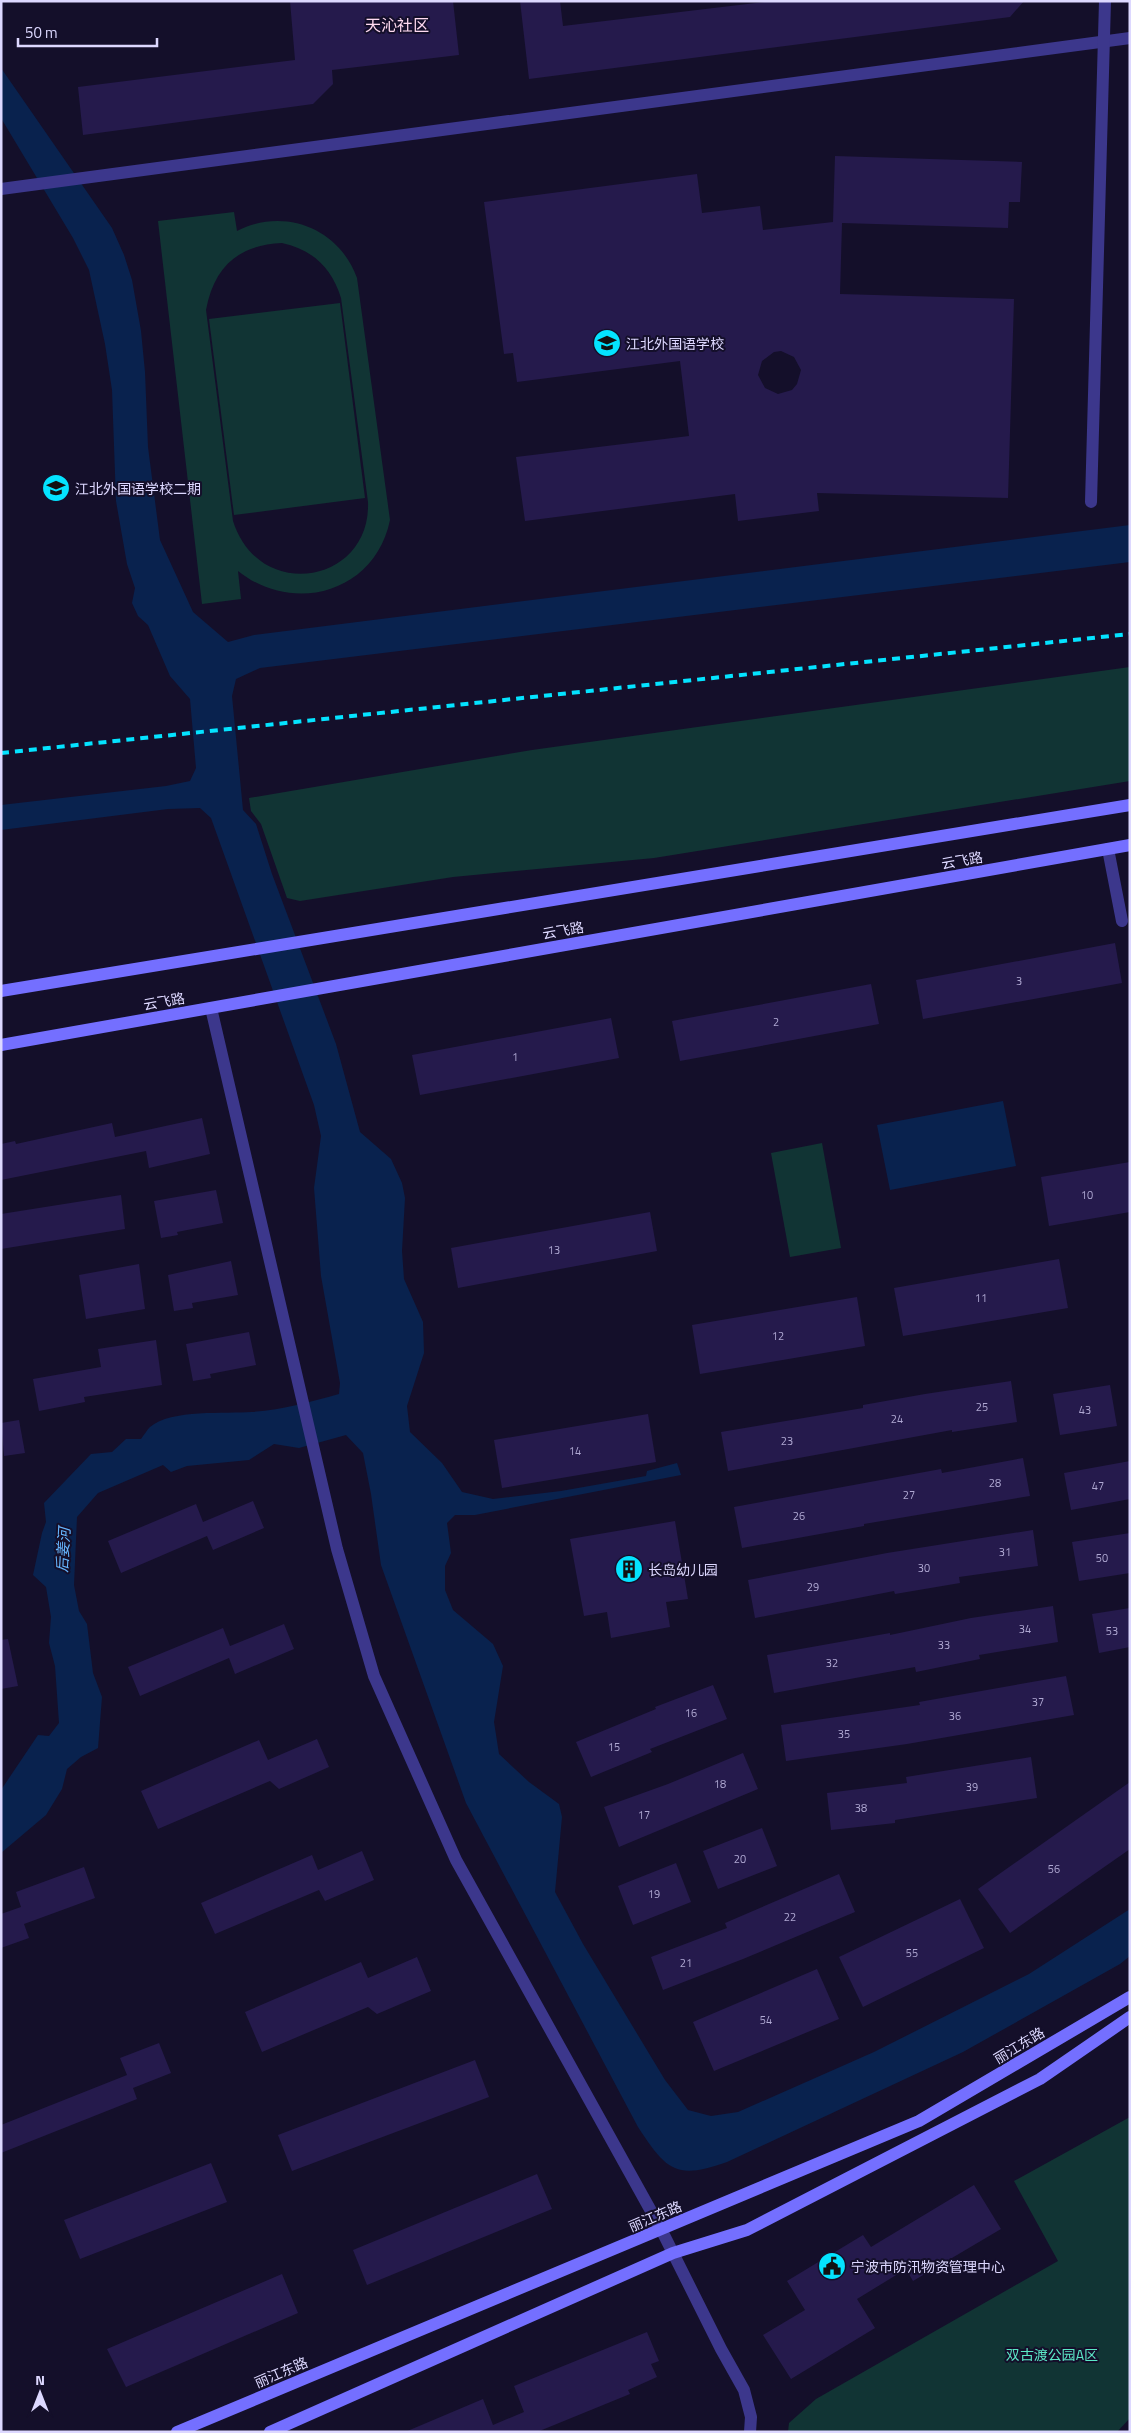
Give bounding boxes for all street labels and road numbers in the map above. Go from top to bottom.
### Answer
street label: 云飞路 [939,846,985,874]
street label: 云飞路 [540,916,586,944]
street label: 云飞路 [141,987,187,1015]
street label: 丽江东路 [990,2022,1048,2068]
street label: 丽江东路 [625,2195,685,2237]
street label: 丽江东路 [251,2351,311,2393]

